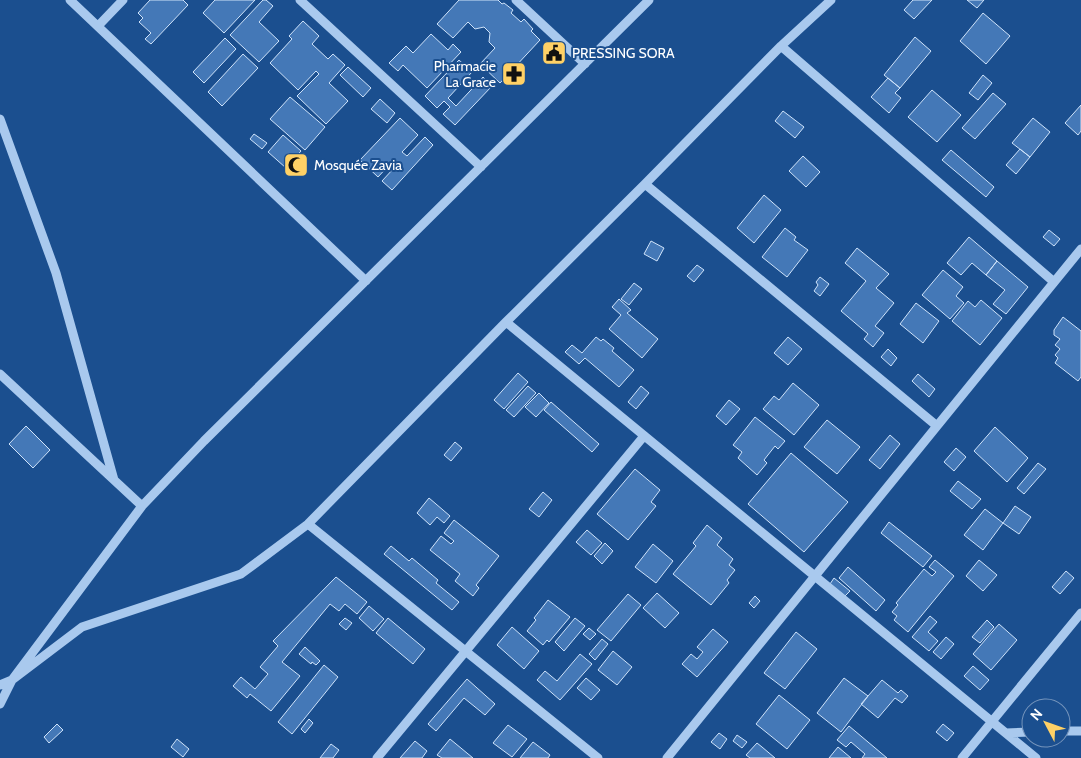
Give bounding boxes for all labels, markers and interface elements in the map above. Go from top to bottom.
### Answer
public building icon: PRESSING SORA [541,40,567,66]
place label: PRESSING SORA [572,44,675,62]
place label: Pharmacie La Grace [434,57,496,91]
pharmacy icon: Pharmacie La Grace [501,61,527,87]
mosque icon: Mosquée Zavia [283,152,309,178]
place label: Mosquée Zavia [314,156,402,174]
north arrow [1021,698,1071,748]
text: N [1026,705,1046,724]

